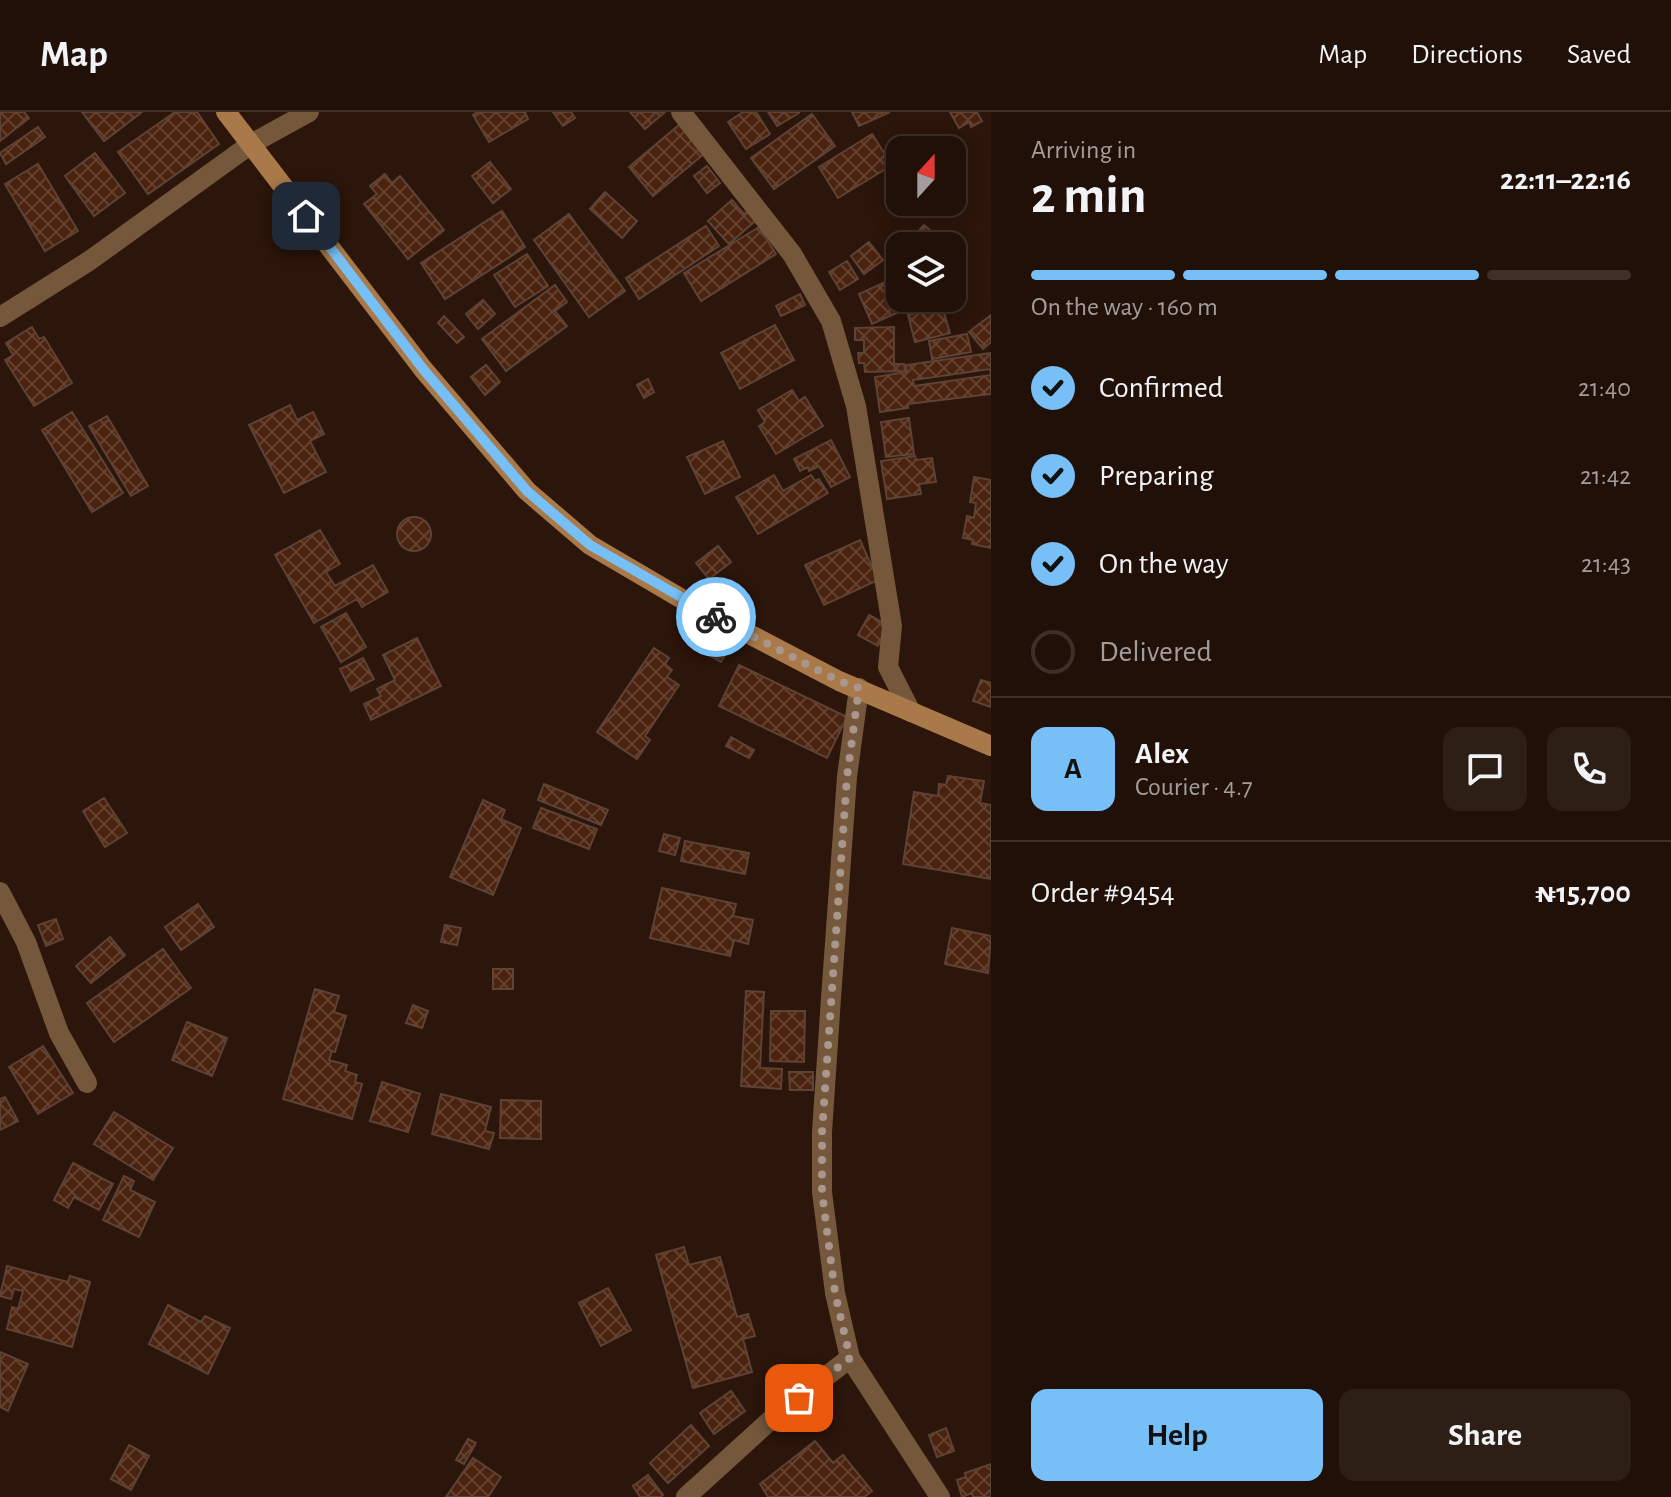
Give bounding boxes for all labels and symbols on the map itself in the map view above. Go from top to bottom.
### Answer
north arrow [886,136,966,216]
pin [272,182,340,250]
courier [676,577,756,657]
pin [765,1364,833,1432]

